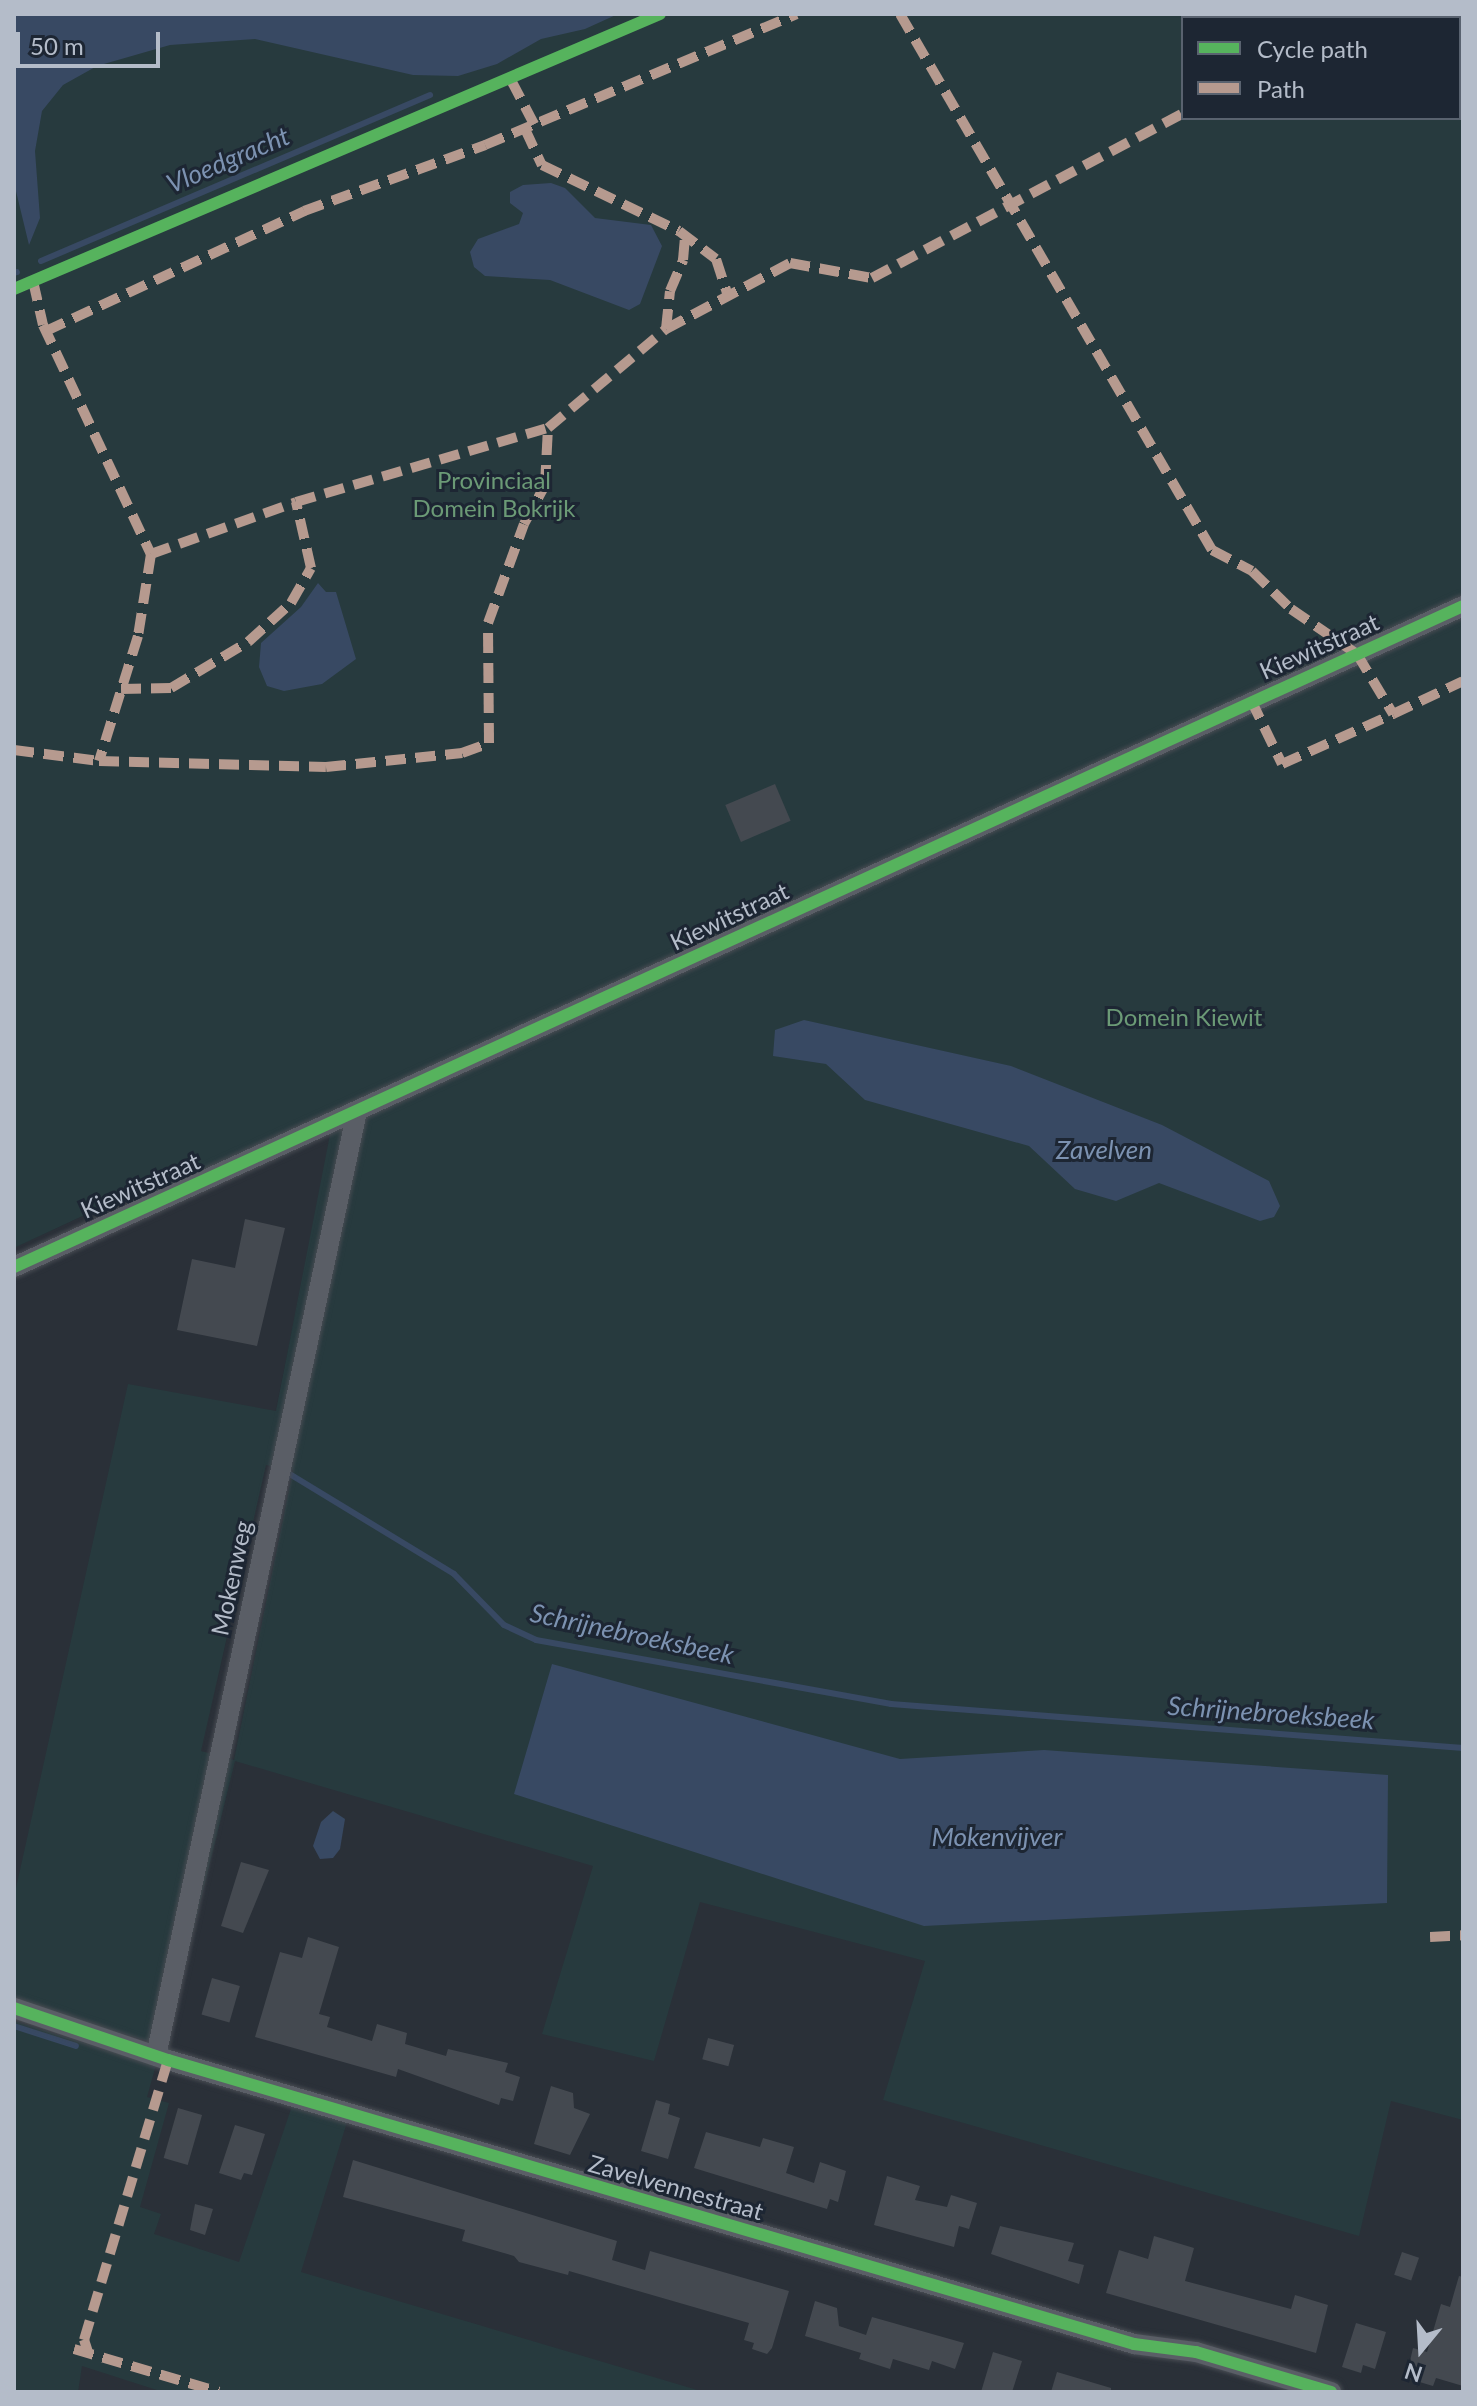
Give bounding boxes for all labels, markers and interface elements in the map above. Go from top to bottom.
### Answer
scale bar [20,16,164,66]
legend [1181,16,1461,120]
text: 50 m [30,31,84,60]
text: Cycle path [1257,34,1368,63]
text: Path [1257,74,1305,103]
water label: Vloedgracht [162,120,294,200]
park label: Provinciaal Domein Bokrijk [413,466,575,522]
street label: Kiewitstraat [1255,607,1383,685]
street label: Kiewitstraat [665,876,793,956]
park label: Domein Kiewit [1106,1003,1262,1031]
water label: Zavelven [1056,1134,1152,1166]
street label: Kiewitstraat [76,1146,204,1224]
street label: Mokenweg [205,1518,257,1638]
water label: Schrijnebroeksbeek [527,1597,737,1671]
water label: Schrijnebroeksbeek [1166,1690,1376,1736]
water label: Mokenvijver [932,1821,1062,1853]
street label: Zavelvennestraat [585,2148,767,2226]
north arrow [1381,2310,1461,2390]
text: N [1401,2358,1426,2389]

